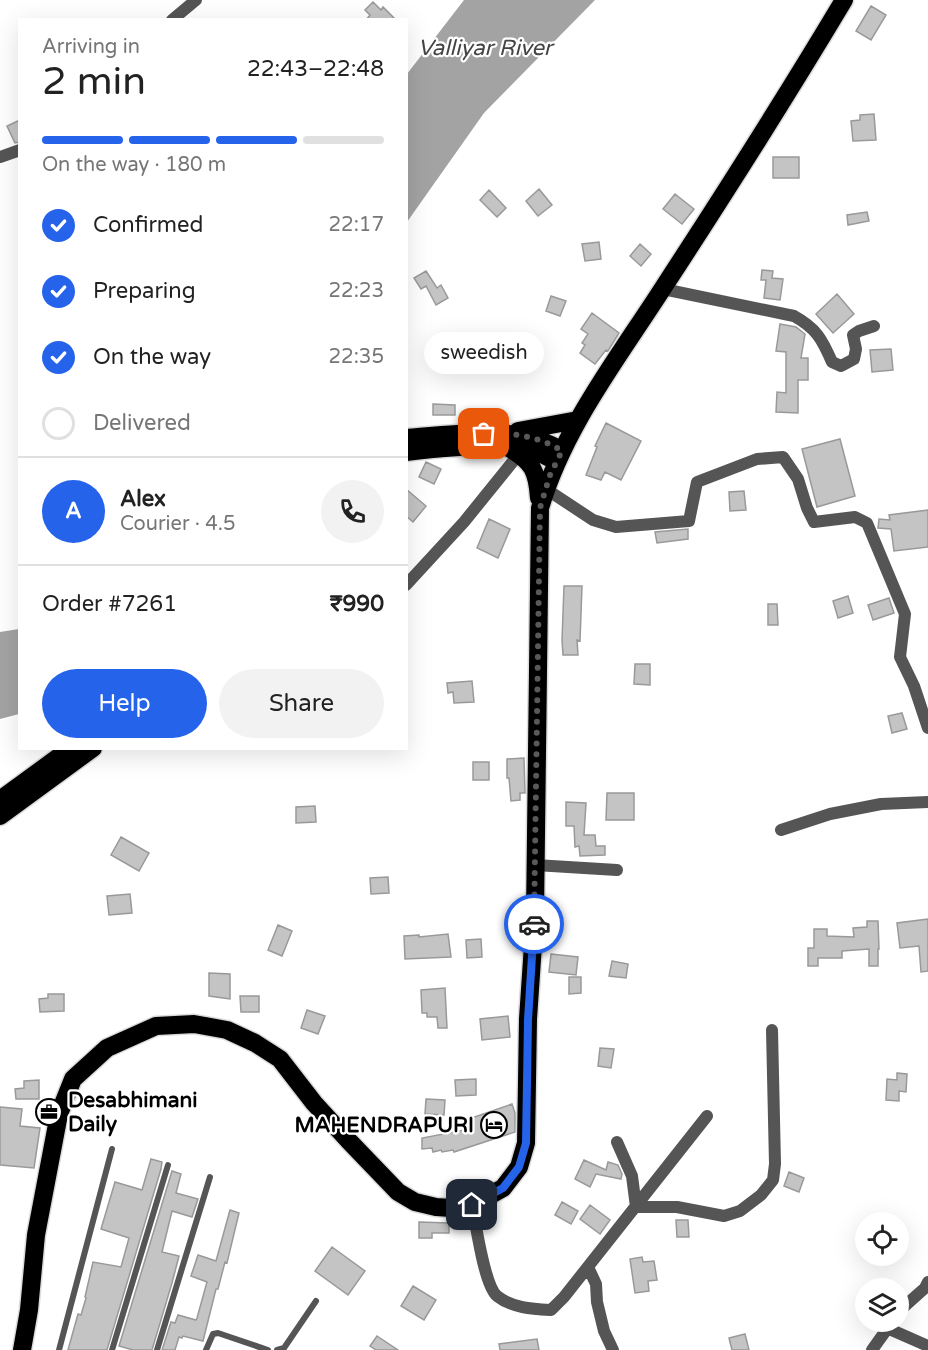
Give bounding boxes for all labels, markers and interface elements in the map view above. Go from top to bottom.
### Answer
text: Arriving in [42,35,140,59]
water label: Valliyar River [418,35,555,61]
text: 22:43–22:48 [247,56,384,82]
text: 2 min [42,58,146,105]
text: On the way · 180 m [42,153,226,177]
icon: check [42,209,75,242]
text: Confirmed [93,212,203,238]
text: 22:17 [329,213,384,237]
icon: check [42,275,75,308]
text: Preparing [93,278,196,304]
text: 22:23 [329,279,384,303]
callout: sweedish [424,332,544,374]
icon: check [42,341,75,374]
text: sweedish [440,341,528,365]
text: On the way [93,344,211,370]
text: 22:35 [329,345,384,369]
pin [458,408,509,459]
text: Delivered [93,410,191,436]
icon: bag [467,417,500,450]
button: phone [321,480,384,543]
text: Alex [120,486,166,512]
text: A [65,498,82,524]
text: Courier · 4.5 [120,512,235,536]
text: Order #7261 [42,591,177,617]
text: ₹990 [330,591,384,617]
button: Help [42,669,207,738]
button: Share [219,669,384,738]
courier [504,894,564,954]
icon: car [518,908,551,941]
place label: Desabhimani Daily [68,1088,198,1137]
office icon: Desabhimani Daily [34,1097,64,1127]
hotel icon: MAHENDRAPURI [479,1110,509,1140]
place label: MAHENDRAPURI [295,1113,474,1138]
pin [446,1179,497,1230]
icon: home [455,1188,488,1221]
map controls [855,1212,909,1332]
button: locate [855,1212,909,1266]
button: layers [855,1278,909,1332]

